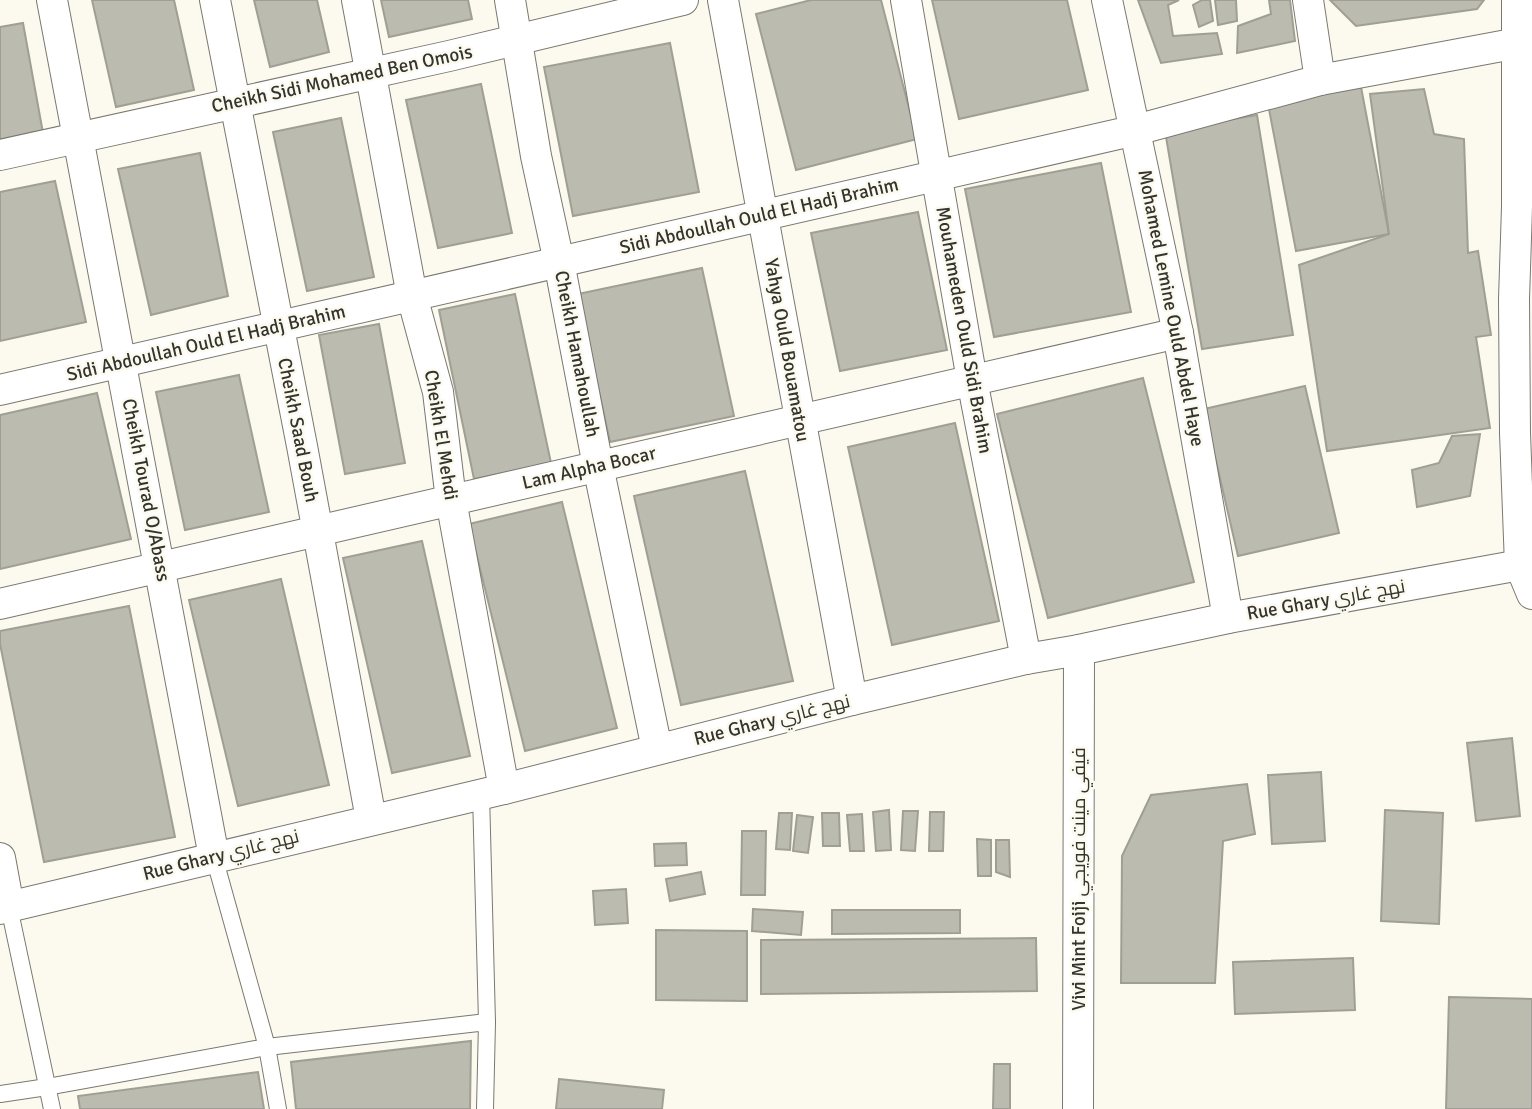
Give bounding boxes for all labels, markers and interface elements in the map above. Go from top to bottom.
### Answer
street label: Cheikh Sidi Mohamed Ben Omois [209,40,475,118]
street label: Mohamed Lemine Ould Abdel Haye [1132,168,1210,448]
street label: Sidi Abdoullah Ould El Hadj Brahim [617,172,901,260]
street label: Mouhameden Ould Sidi Brahim [930,205,998,455]
street label: Yahya Ould Bouamatou [759,256,815,444]
street label: Cheikh Hamahoullah [549,269,605,439]
street label: Sidi Abdoullah Ould El Hadj Brahim [64,299,348,387]
street label: Cheikh Saad Bouh [272,356,324,504]
street label: Cheikh El Mehdi [419,368,463,502]
street label: Cheikh Tourad O/Abass [117,397,175,583]
street label: Lam Alpha Bocar [520,441,658,495]
street label: Rue Ghary نهج غاري [1245,574,1407,628]
street label: Rue Ghary نهج غاري [691,689,853,753]
street label: Vivi Mint Foiji فيفي مينت فويجي [1067,747,1093,1011]
street label: Rue Ghary نهج غاري [140,824,302,888]

